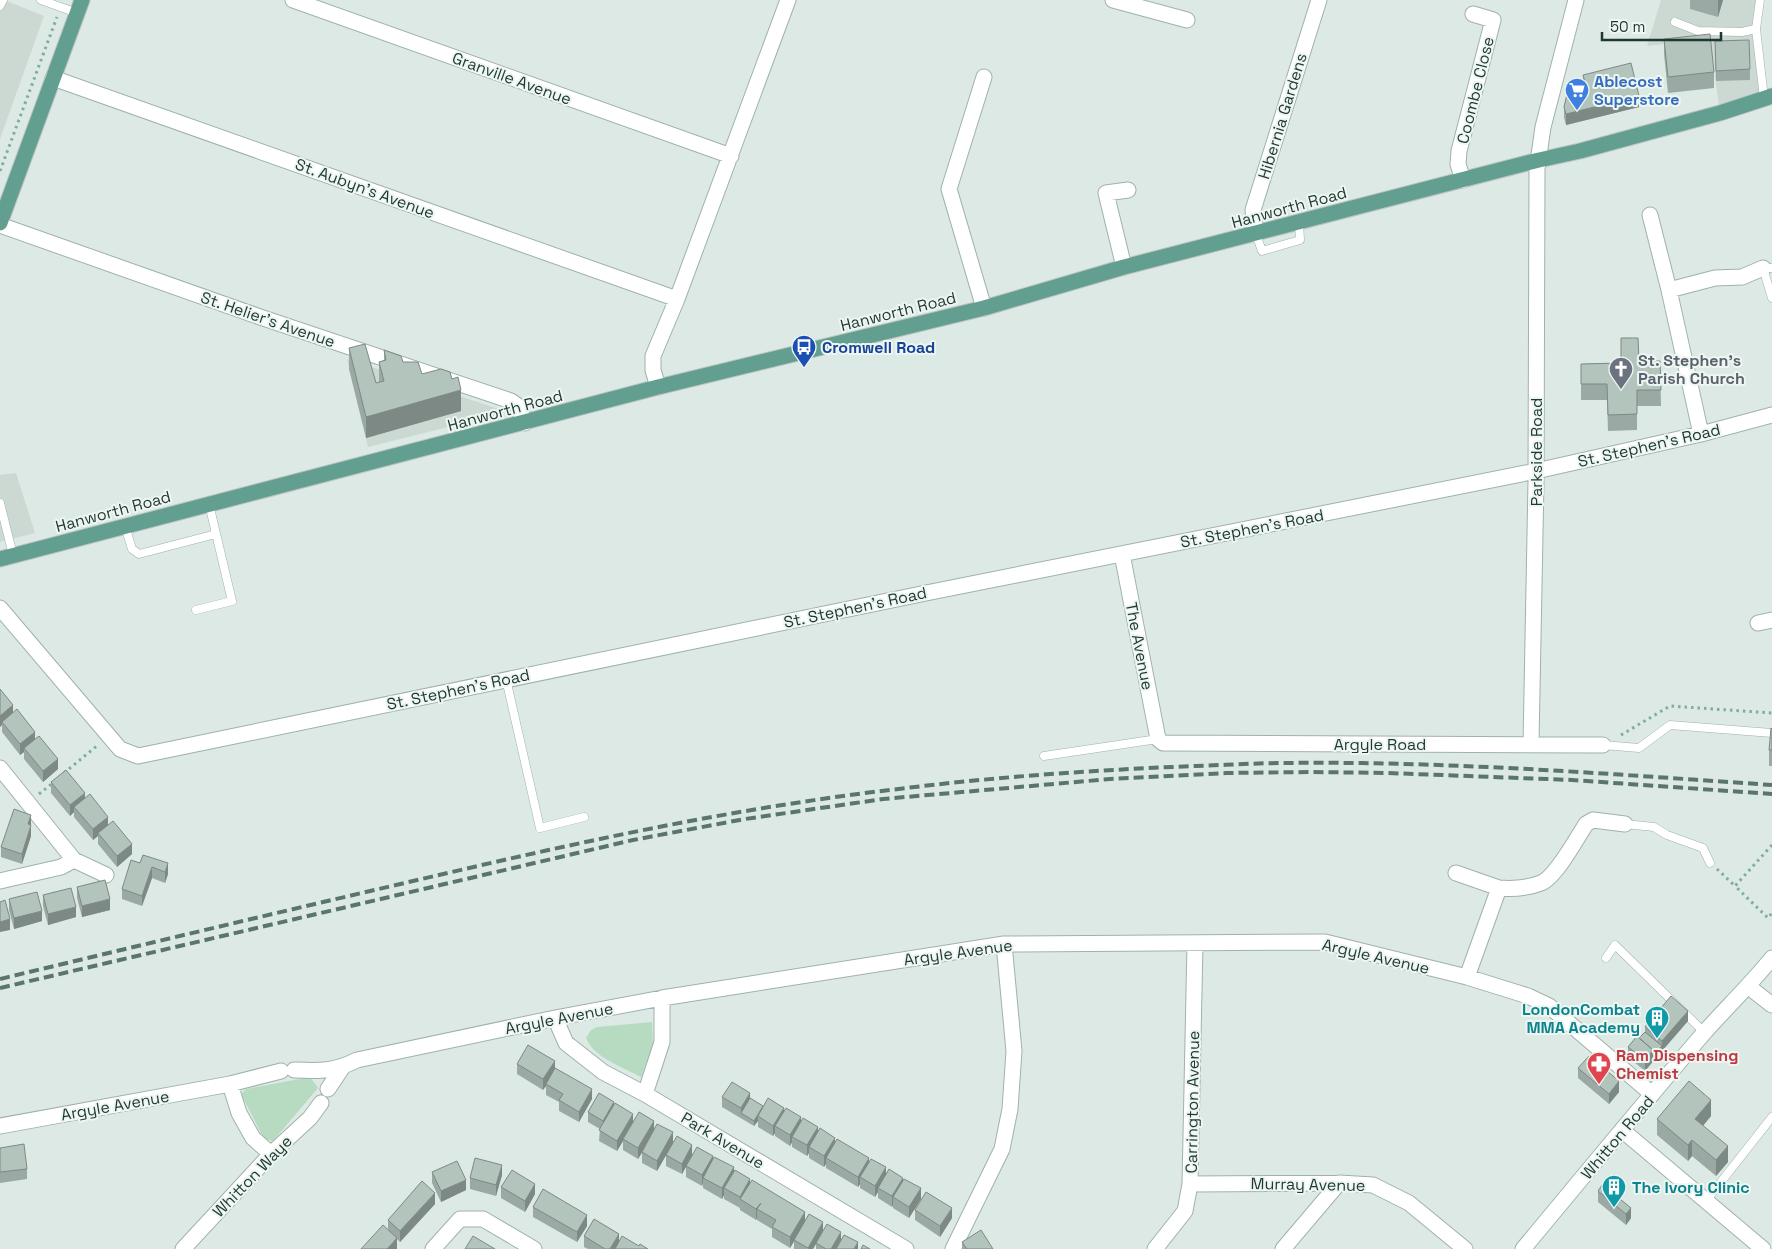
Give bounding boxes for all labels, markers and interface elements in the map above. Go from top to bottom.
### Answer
scale bar [1602,10,1721,42]
text: 50 m [1610,17,1645,36]
street label: Coombe Close [1452,34,1499,146]
street label: Granville Avenue [449,47,574,110]
street label: Hibernia Gardens [1253,51,1312,182]
place label: Ablecost Superstore [1594,71,1679,110]
supermarket icon: Ablecost Superstore [1564,77,1590,111]
street label: St. Aubyn's Avenue [292,154,437,223]
street label: Hanworth Road [1229,182,1349,233]
street label: St. Helier's Avenue [198,287,338,352]
street label: Hanworth Road [838,287,958,336]
bus stop icon: Cromwell Road [791,334,817,368]
place label: Cromwell Road [822,337,935,358]
place label: St. Stephen's Parish Church [1638,350,1745,389]
church icon: St. Stephen's Parish Church [1608,356,1634,390]
street label: Hanworth Road [445,385,565,436]
street label: Parkside Road [1526,398,1547,506]
street label: St. Stephen's Road [1576,419,1723,472]
street label: Hanworth Road [53,486,173,537]
street label: St. Stephen's Road [1179,504,1326,553]
street label: St. Stephen's Road [782,582,929,633]
street label: The Avenue [1121,600,1158,692]
street label: St. Stephen's Road [385,664,532,715]
street label: Argyle Road [1334,734,1426,755]
street label: Argyle Avenue [902,934,1014,971]
street label: Argyle Avenue [1320,934,1432,979]
street label: Argyle Avenue [503,998,615,1039]
place label: LondonCombat MMA Academy [1522,999,1640,1038]
building icon: LondonCombat MMA Academy [1644,1005,1670,1039]
street label: Carrington Avenue [1181,1030,1204,1174]
place label: Ram Dispensing Chemist [1616,1045,1738,1084]
pharmacy icon: Ram Dispensing Chemist [1586,1051,1612,1085]
street label: Argyle Avenue [59,1086,171,1125]
street label: Whitton Road [1576,1091,1659,1184]
street label: Park Avenue [677,1107,768,1174]
street label: Whitton Waye [208,1131,297,1222]
street label: Murray Avenue [1251,1173,1365,1196]
building icon: The Ivory Clinic [1601,1174,1627,1208]
place label: The Ivory Clinic [1632,1177,1750,1198]

